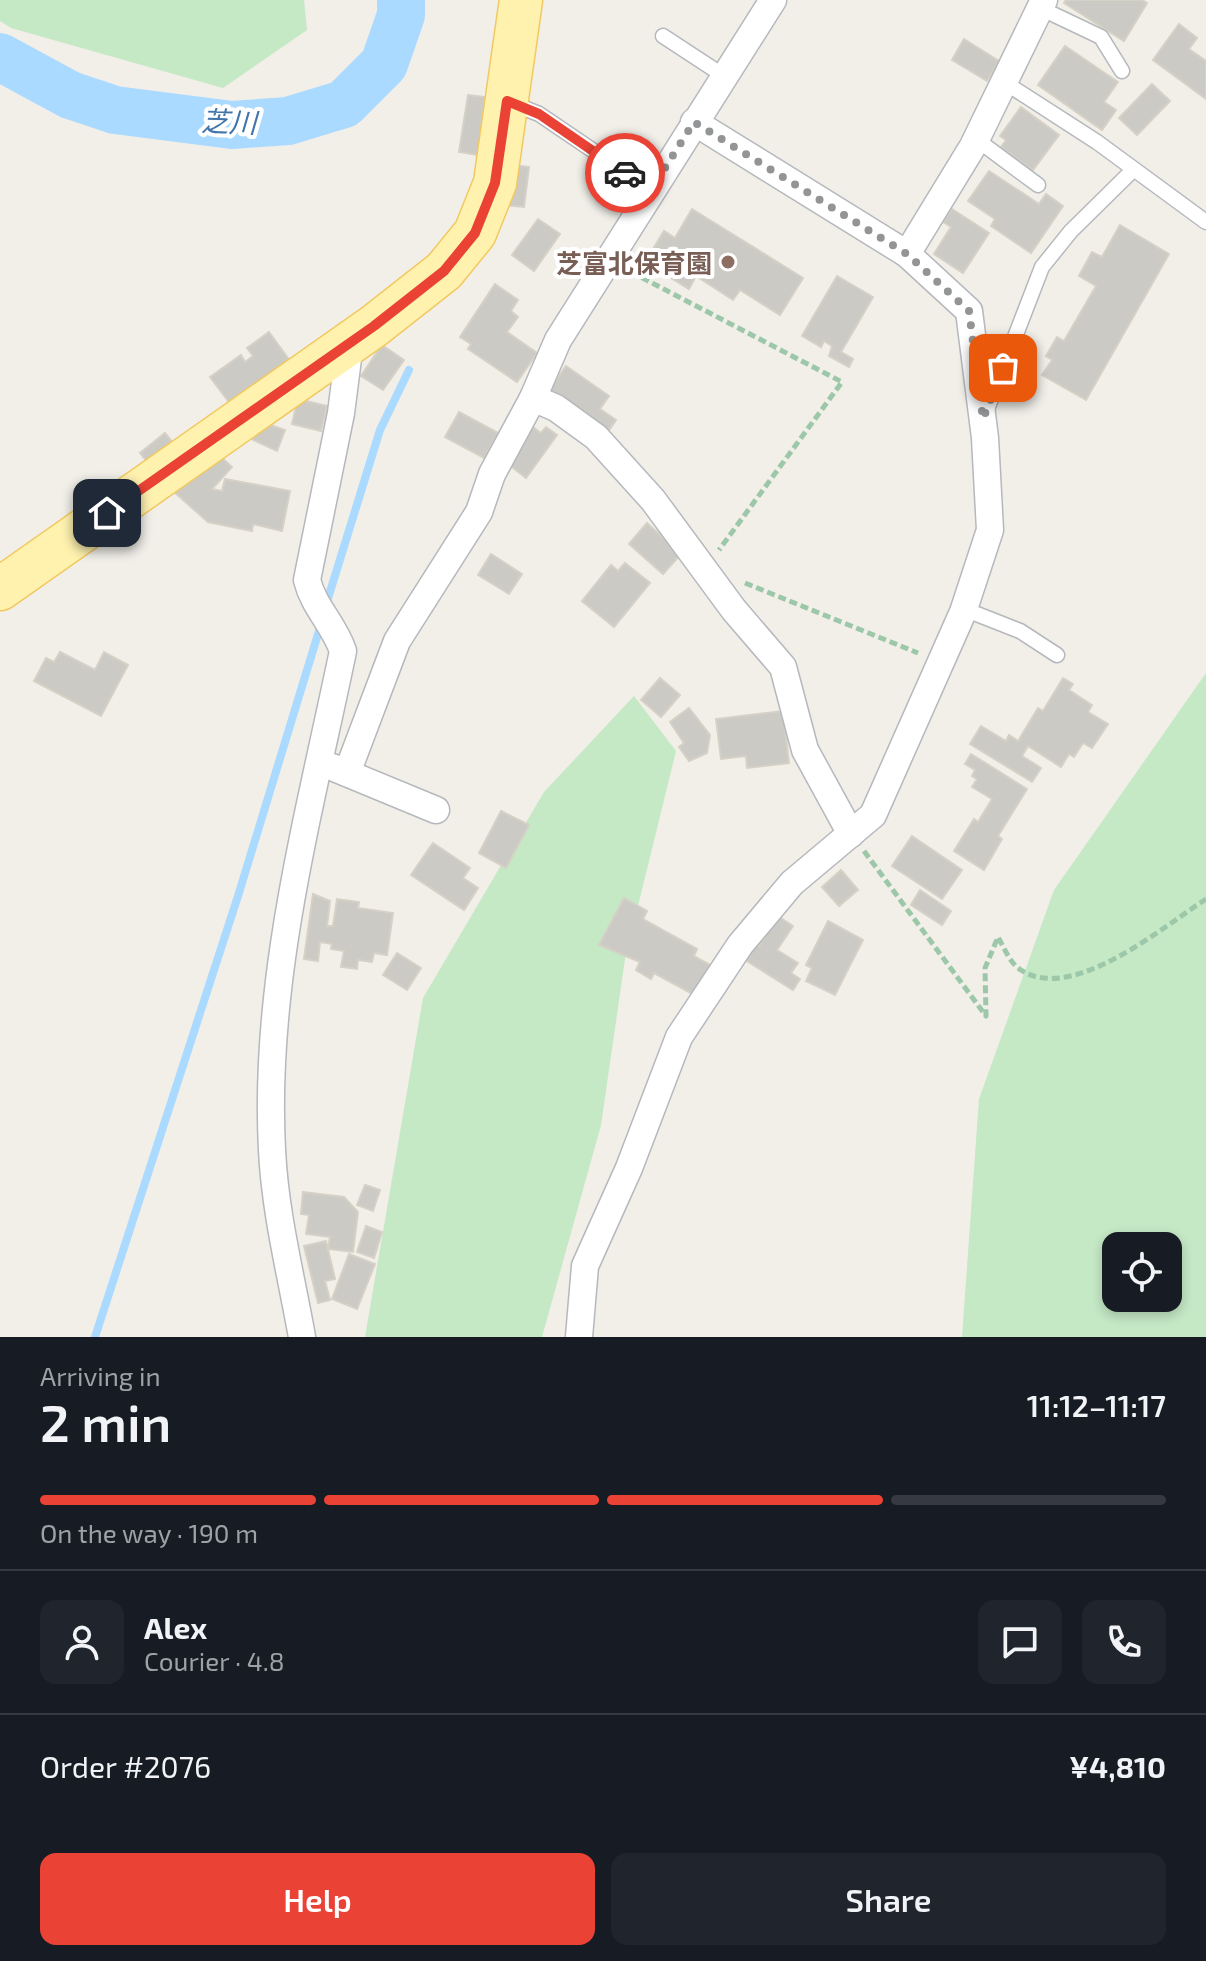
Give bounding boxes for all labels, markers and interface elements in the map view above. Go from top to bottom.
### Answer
water label: 芝川 [200,103,261,139]
courier [585,133,665,213]
icon: car [603,151,647,195]
place label: 芝富北保育園 [556,247,712,278]
marker: 芝富北保育園 [719,253,737,271]
pin [969,334,1037,402]
icon: bag [981,346,1025,390]
pin [73,479,141,547]
icon: home [85,491,129,535]
map controls [1102,1232,1182,1312]
button: locate [1102,1232,1182,1312]
text: Arriving in [40,1360,161,1391]
text: 11:12–11:17 [1027,1387,1166,1423]
text: 2 min [40,1390,171,1452]
text: On the way · 190 m [40,1517,258,1548]
button: person [40,1600,124,1684]
button: chat [978,1600,1062,1684]
button: phone [1082,1600,1166,1684]
text: Alex [144,1609,207,1645]
text: Courier · 4.8 [144,1645,285,1676]
text: Order #2076 [40,1748,211,1784]
text: ¥4,810 [1069,1748,1166,1784]
button: Help [40,1853,595,1945]
button: Share [611,1853,1166,1945]

